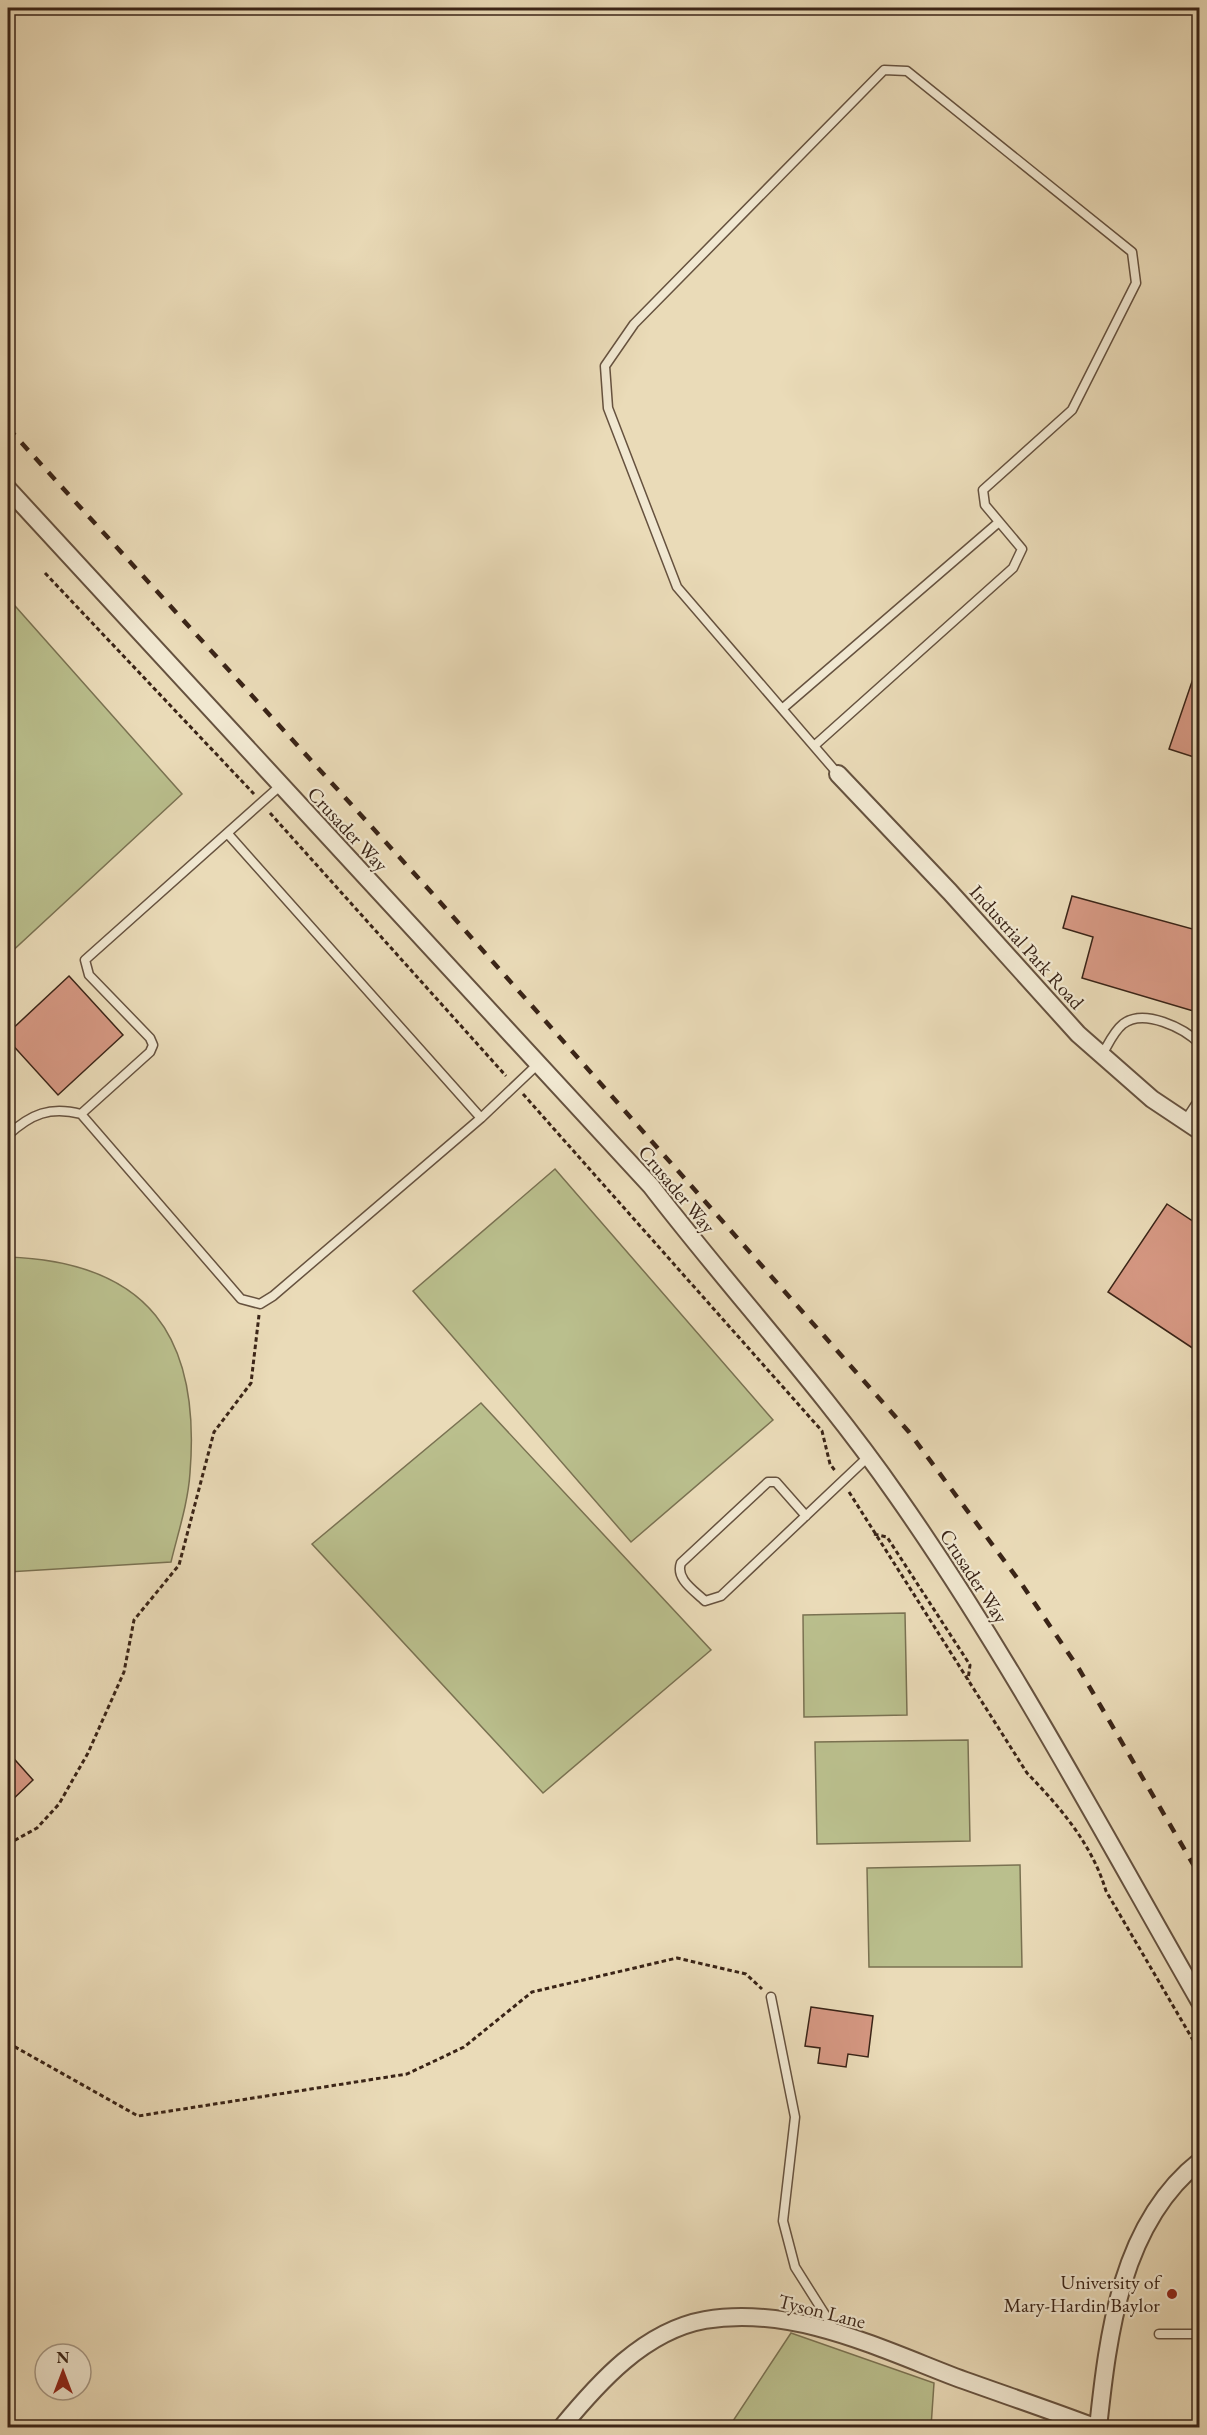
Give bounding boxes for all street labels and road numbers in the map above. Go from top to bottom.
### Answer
street label: Crusader Way [302,781,394,877]
street label: Industrial Park Road [964,879,1090,1015]
street label: Crusader Way [633,1140,722,1239]
street label: Crusader Way [934,1524,1014,1628]
street label: Tyson Lane [776,2288,869,2334]

